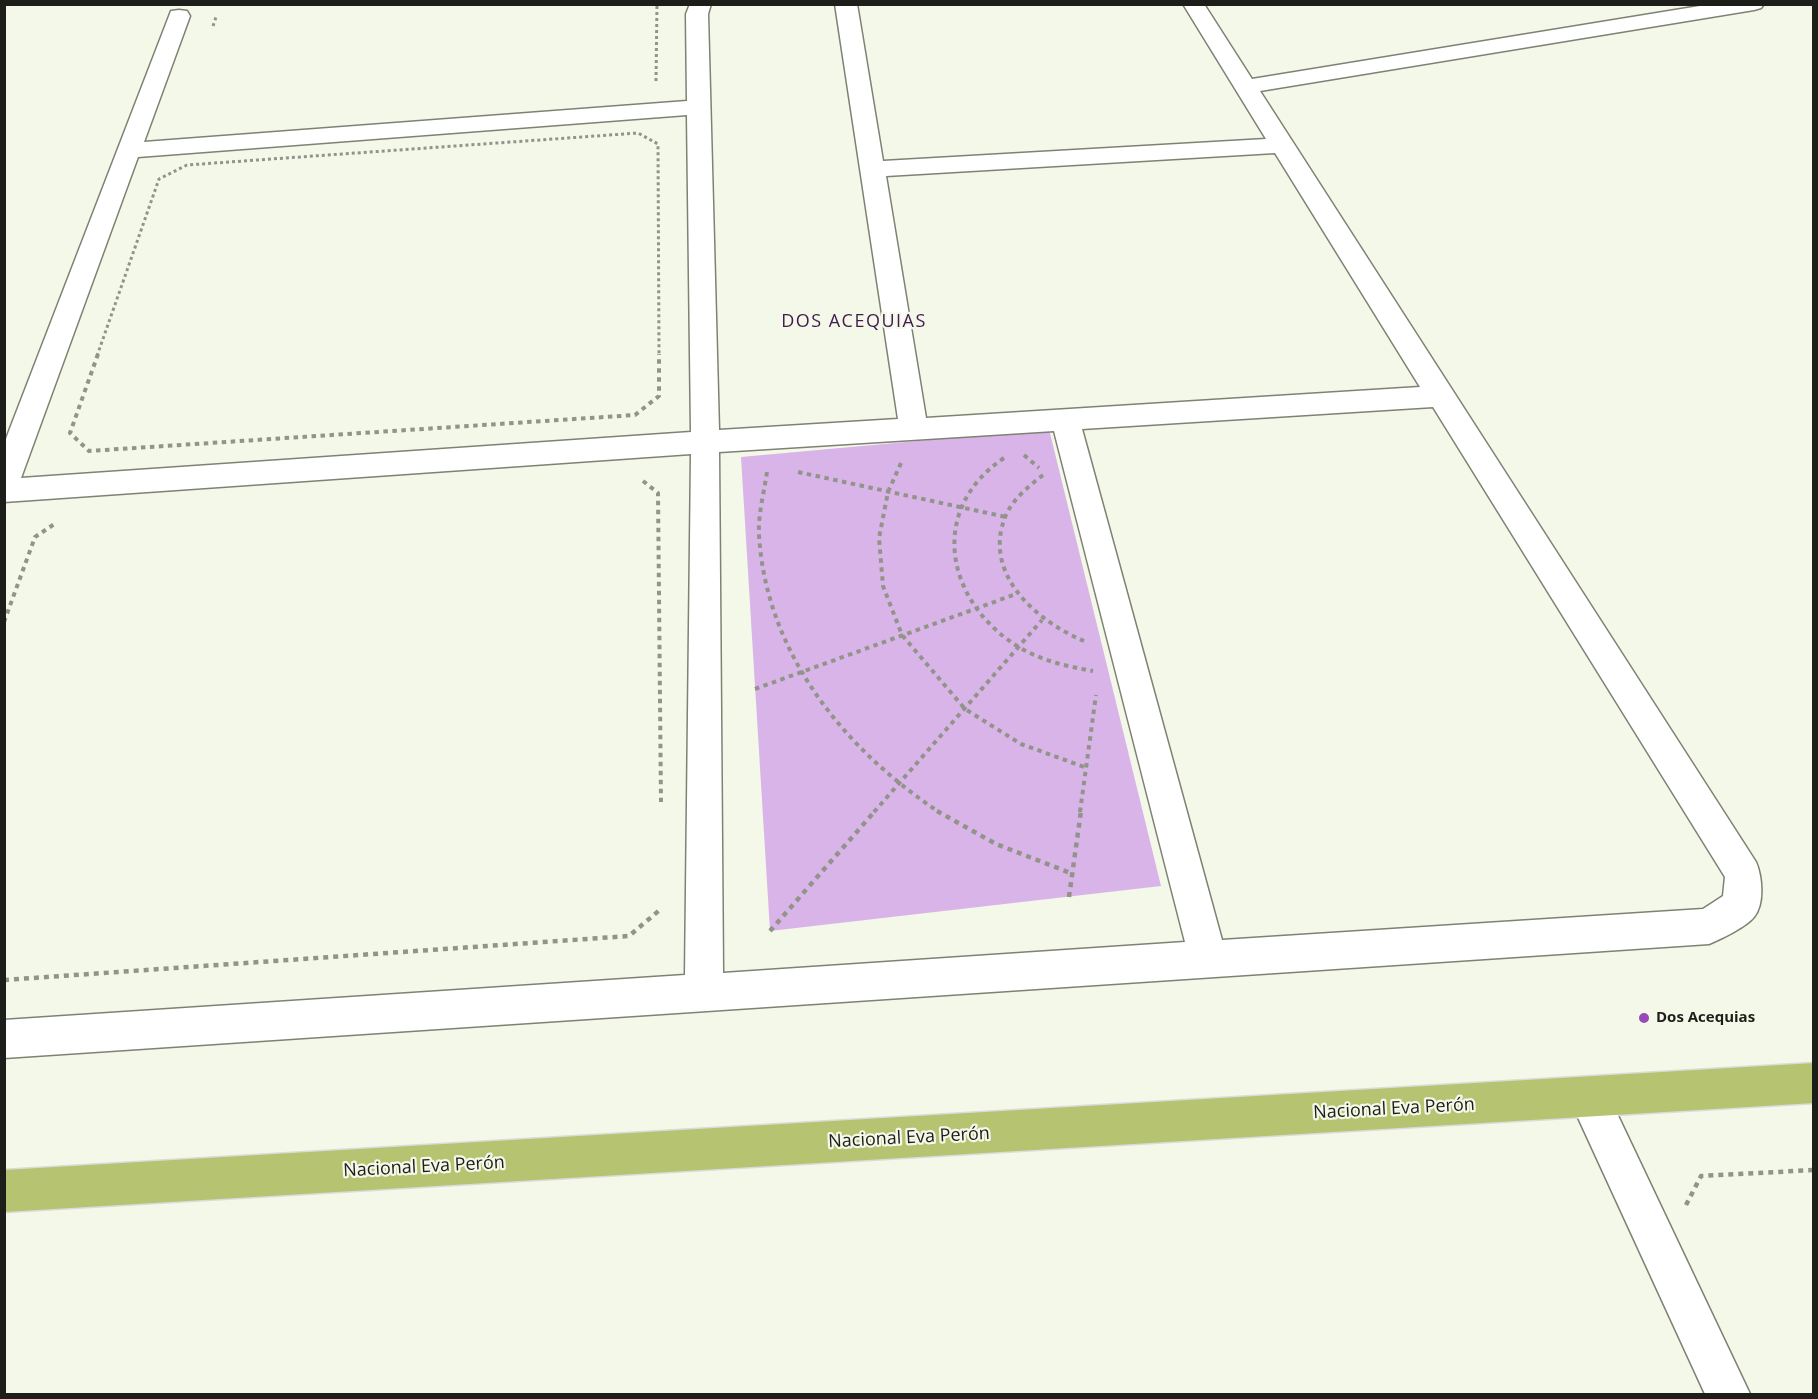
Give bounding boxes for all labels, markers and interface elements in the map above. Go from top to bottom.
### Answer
district label: DOS ACEQUIAS [781,311,927,333]
place label: Dos Acequias [1656,1009,1755,1027]
marker: Dos Acequias [1637,1011,1651,1025]
street label: Nacional Eva Perón [1313,1094,1475,1124]
street label: Nacional Eva Perón [828,1123,990,1153]
street label: Nacional Eva Perón [343,1152,505,1182]

